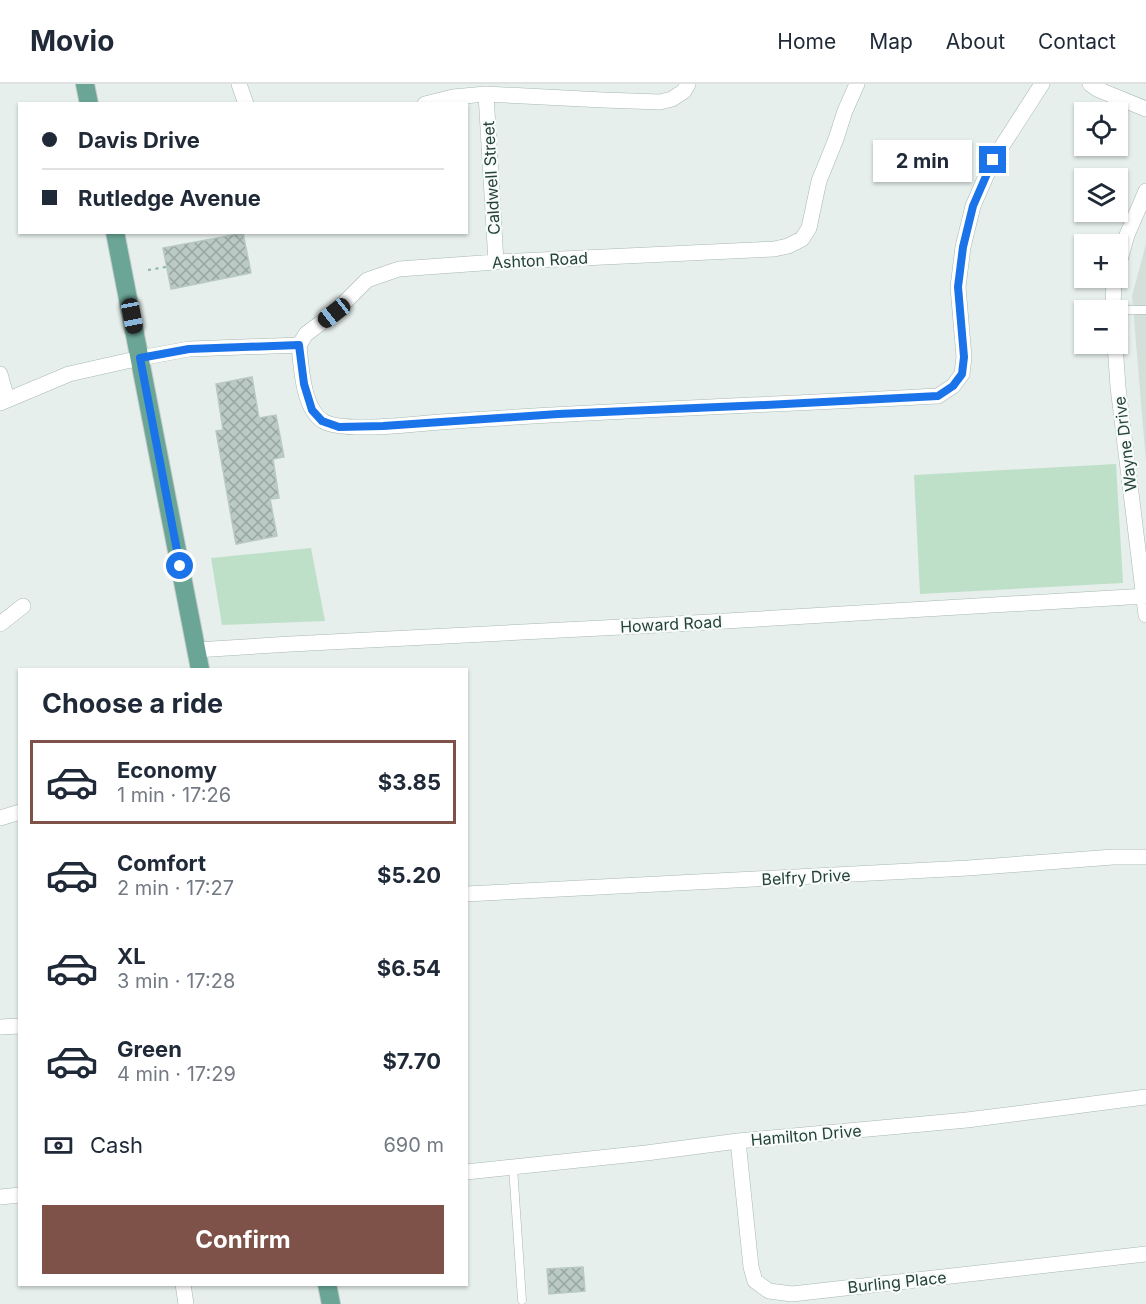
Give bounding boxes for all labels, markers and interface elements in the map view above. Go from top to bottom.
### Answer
text: Movio [30,24,114,58]
text: Home [777,29,836,54]
text: Map [869,29,913,54]
text: About [946,29,1005,54]
text: Contact [1038,29,1116,54]
map controls [1074,102,1128,354]
button: locate [1074,102,1128,156]
street label: Caldwell Street [478,121,504,235]
text: Davis Drive [78,127,200,153]
callout: 2 min [873,139,972,181]
route end [979,146,1006,173]
text: 2 min [896,149,949,173]
button: layers [1074,168,1128,222]
text: Rutledge Avenue [78,185,261,211]
button: + [1074,234,1128,288]
street label: Ashton Road [491,247,589,273]
car [314,295,354,331]
car [120,297,144,335]
button: − [1074,300,1128,354]
street label: Wayne Drive [1109,395,1141,493]
route start [166,552,193,579]
street label: Howard Road [620,611,722,637]
text: Choose a ride [42,687,223,720]
icon: car [45,755,99,809]
text: Economy [117,757,217,783]
text: $3.85 [378,769,441,795]
text: 1 min · 17:26 [117,783,231,807]
icon: car [45,848,99,902]
text: Comfort [117,850,206,876]
text: $5.20 [377,862,441,888]
street label: Belfry Drive [761,865,851,889]
text: 2 min · 17:27 [117,876,234,900]
icon: car [45,941,99,995]
text: XL [117,943,146,969]
text: $6.54 [377,955,441,981]
text: 3 min · 17:28 [117,969,235,993]
icon: car [45,1034,99,1088]
text: Green [117,1036,182,1062]
text: $7.70 [382,1048,441,1074]
text: 4 min · 17:29 [117,1062,236,1086]
street label: Hamilton Drive [750,1120,862,1150]
icon: cash [42,1129,75,1162]
text: Cash [90,1132,143,1158]
text: 690 m [383,1133,444,1157]
button: Confirm [42,1205,444,1274]
street label: Burling Place [847,1267,947,1297]

